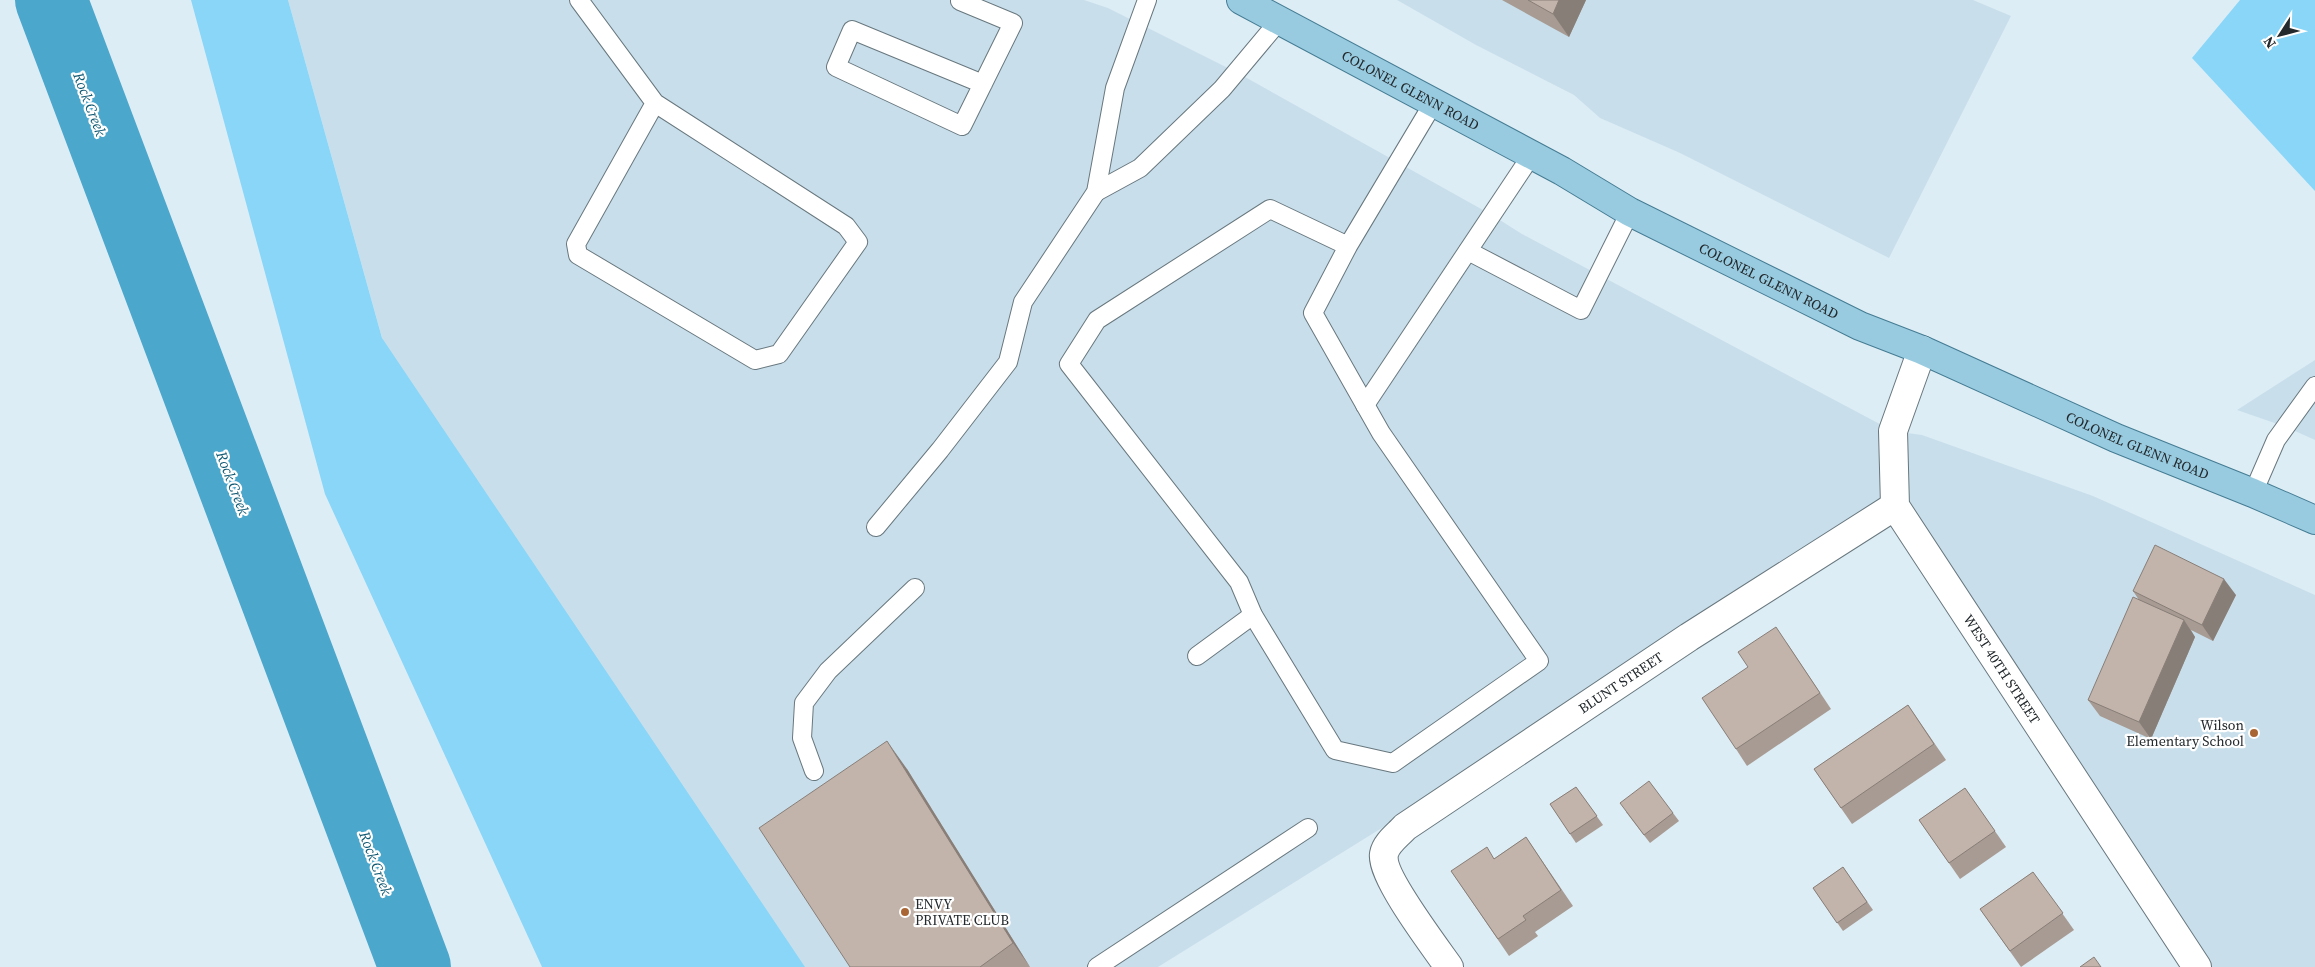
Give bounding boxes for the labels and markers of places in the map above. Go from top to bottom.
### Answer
place label: Wilson Elementary School [2126,715,2245,751]
marker: Wilson Elementary School [2248,727,2260,739]
place label: ENVY PRIVATE CLUB [915,894,1009,930]
marker: ENVY PRIVATE CLUB [899,906,911,918]

